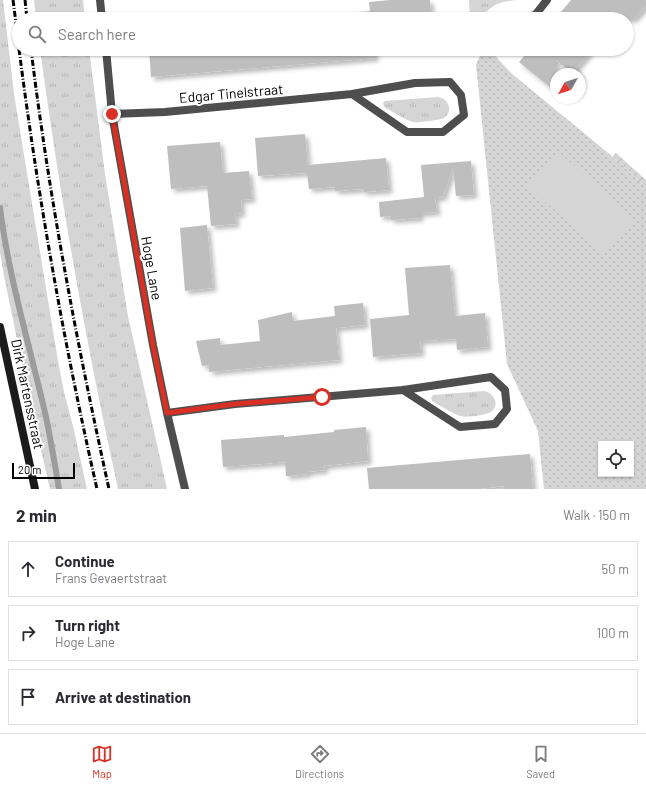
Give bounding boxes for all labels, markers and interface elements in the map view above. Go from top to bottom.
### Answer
search box [12,12,634,56]
icon: search [26,23,48,45]
text: Search here [58,25,136,43]
north arrow [550,68,586,104]
street label: Edgar Tinelstraat [178,80,284,106]
route end [103,105,121,123]
street label: Hoge Lane [138,235,166,301]
street label: Dirk Martensstraat [8,337,48,451]
route start [313,388,331,406]
map controls [598,441,634,477]
button: locate [598,441,634,477]
scale bar [12,461,75,480]
text: 20 m [18,463,41,476]
text: 2 min [16,505,57,525]
text: Walk · 150 m [563,507,630,523]
text: Continue [55,552,115,570]
icon: ahead [17,558,39,580]
text: 50 m [602,561,629,577]
text: Frans Gevaertstraat [55,570,167,586]
text: Turn right [55,616,120,634]
icon: right [17,622,39,644]
text: 100 m [596,625,629,641]
text: Hoge Lane [55,634,115,650]
icon: arrive [17,686,39,708]
text: Arrive at destination [55,688,191,706]
tab: Map [91,743,113,780]
tab: Directions [295,743,344,780]
tab: Saved [526,743,555,780]

